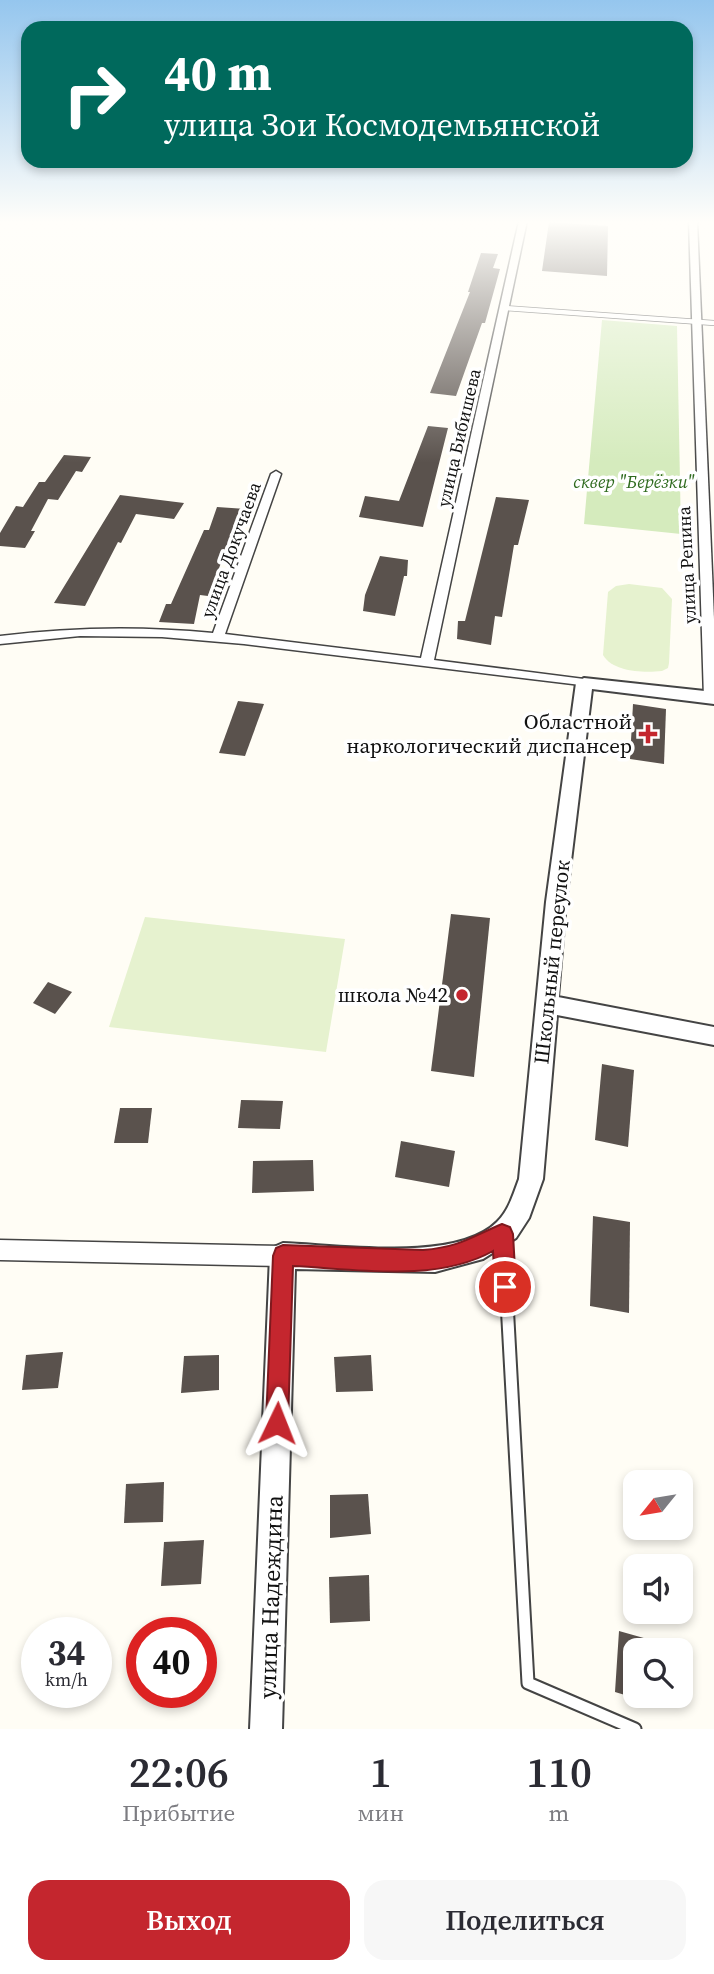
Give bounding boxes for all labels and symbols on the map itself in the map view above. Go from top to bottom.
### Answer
street label: улица Бибишева [430,365,487,510]
park label: сквер "Берёзки" [573,469,695,494]
street label: улица Докучаева [194,478,267,621]
street label: улица Репина [671,505,702,624]
place label: Областной наркологический диспансер [346,707,632,760]
marker: Областной наркологический диспансер [638,724,658,744]
street label: Школьный переулок [526,858,577,1066]
place label: школа №42 [338,980,448,1009]
marker: школа №42 [454,987,470,1003]
pin [475,1257,535,1317]
position arrow [240,1386,314,1460]
north arrow [623,1470,693,1540]
street label: улица Надеждина [250,1494,291,1700]
speed limit sign: 40 [126,1617,217,1708]

